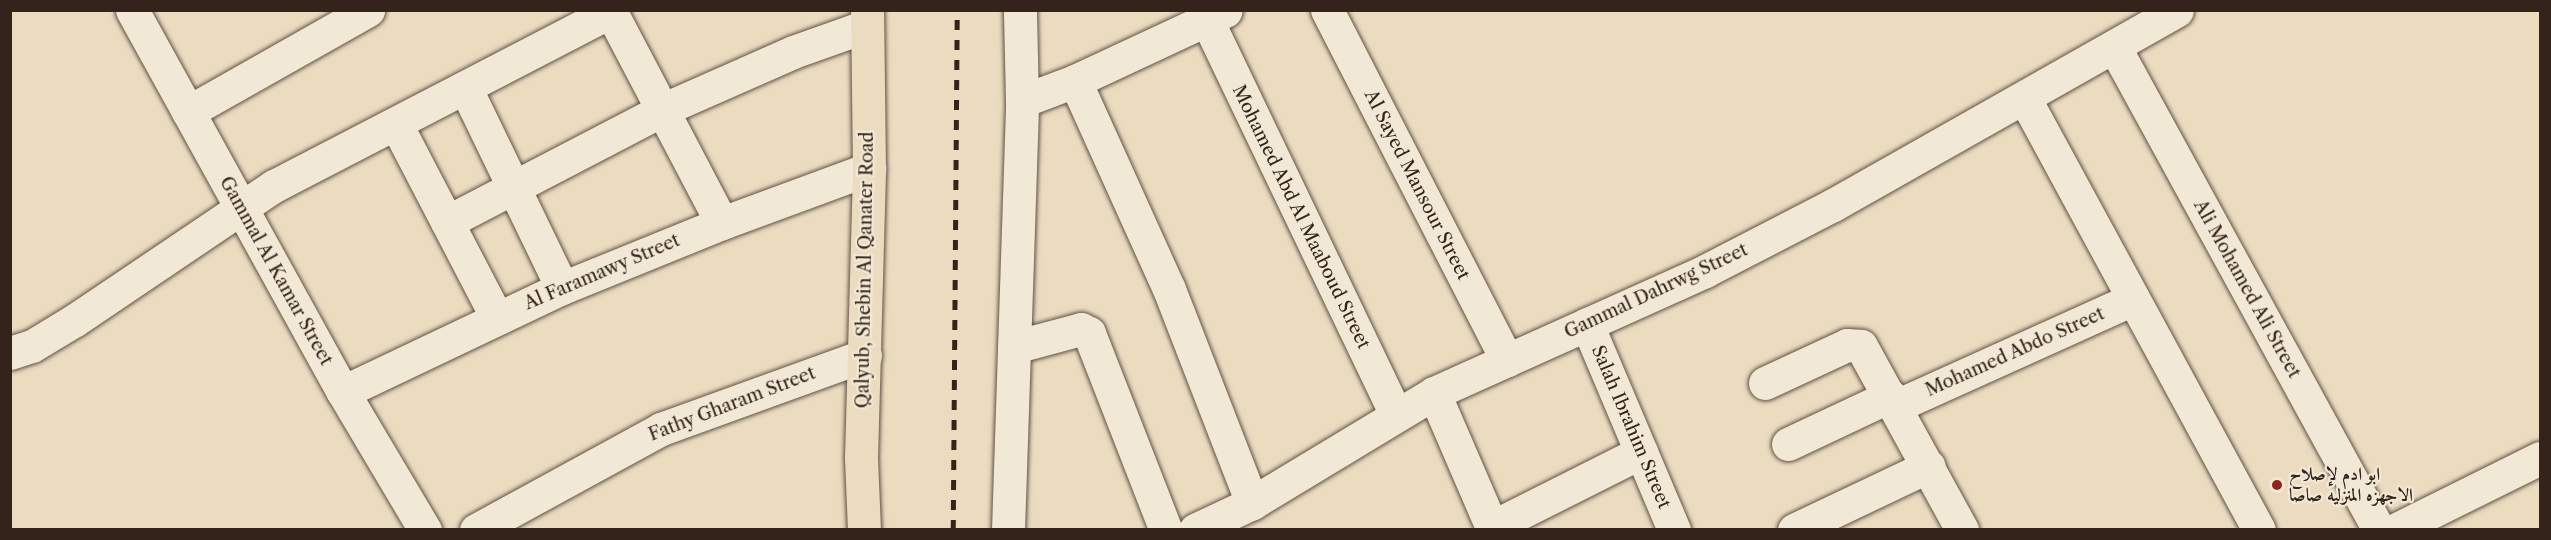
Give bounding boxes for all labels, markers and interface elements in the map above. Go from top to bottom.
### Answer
street label: Mohamed Abd Al Maaboud Street [1227,81,1375,353]
street label: Al Sayed Mansour Street [1360,86,1474,284]
street label: Qalyub, Shebin Al Qanater Road [852,131,878,409]
street label: Gammal Al Kamar Street [215,172,337,370]
street label: Ali Mohamed Ali Street [2189,196,2305,382]
street label: Al Faramawy Street [521,229,683,315]
street label: Gammal Dahrwg Street [1561,239,1751,343]
street label: Mohamed Abdo Street [1922,303,2108,401]
street label: Salah Ibrahim Street [1587,342,1675,512]
street label: Fathy Gharam Street [645,362,819,446]
place label: ابو ادم لإصلاح الاجهزه المنزليه صاصا [2289,464,2413,506]
marker: ابو ادم لإصلاح الاجهزه المنزليه صاصا [2270,478,2284,492]

